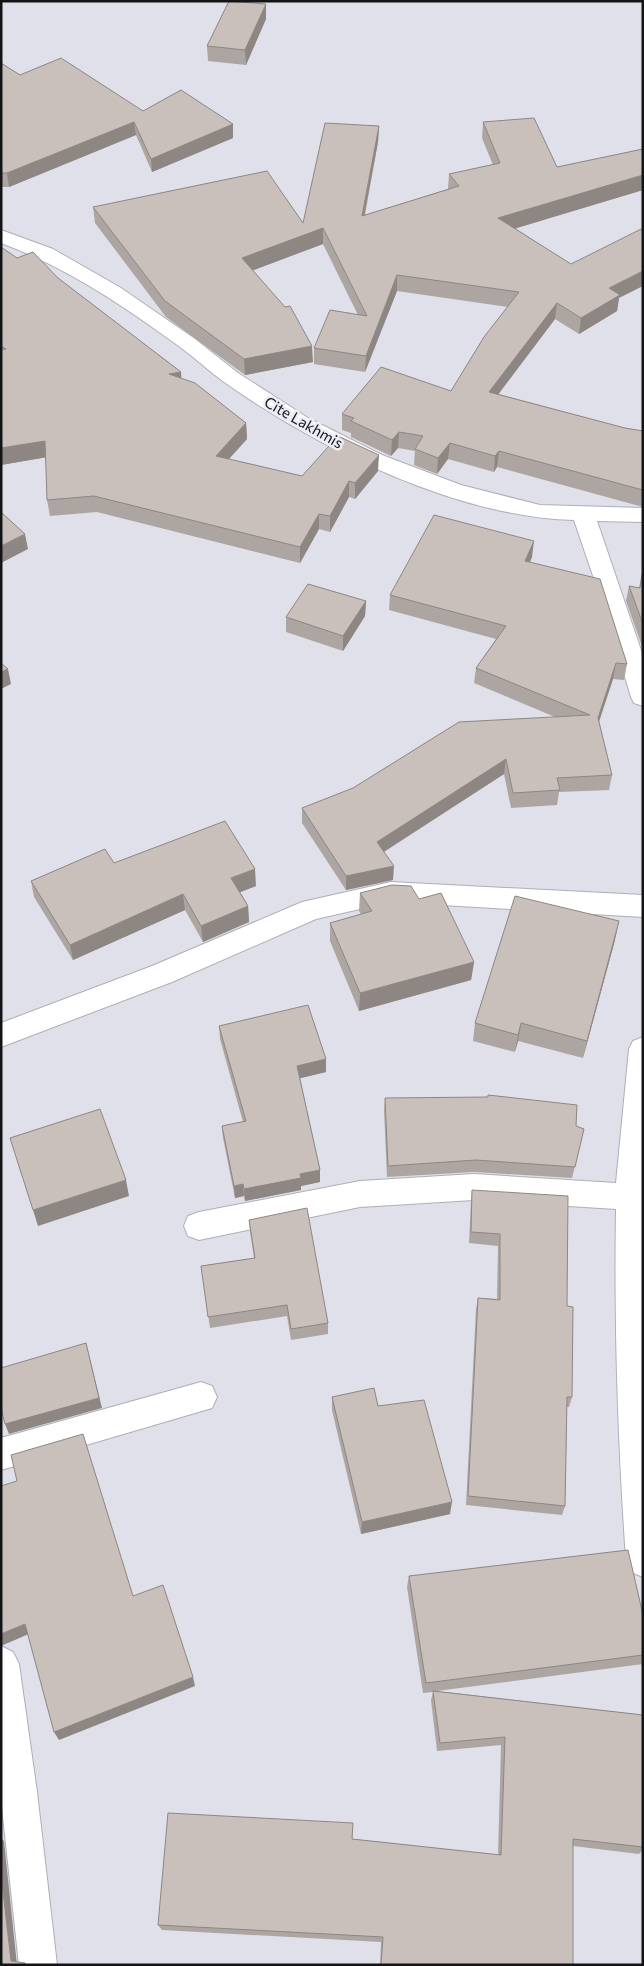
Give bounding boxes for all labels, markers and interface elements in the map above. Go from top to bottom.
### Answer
street label: Cite Lakhmis [261,392,347,452]

